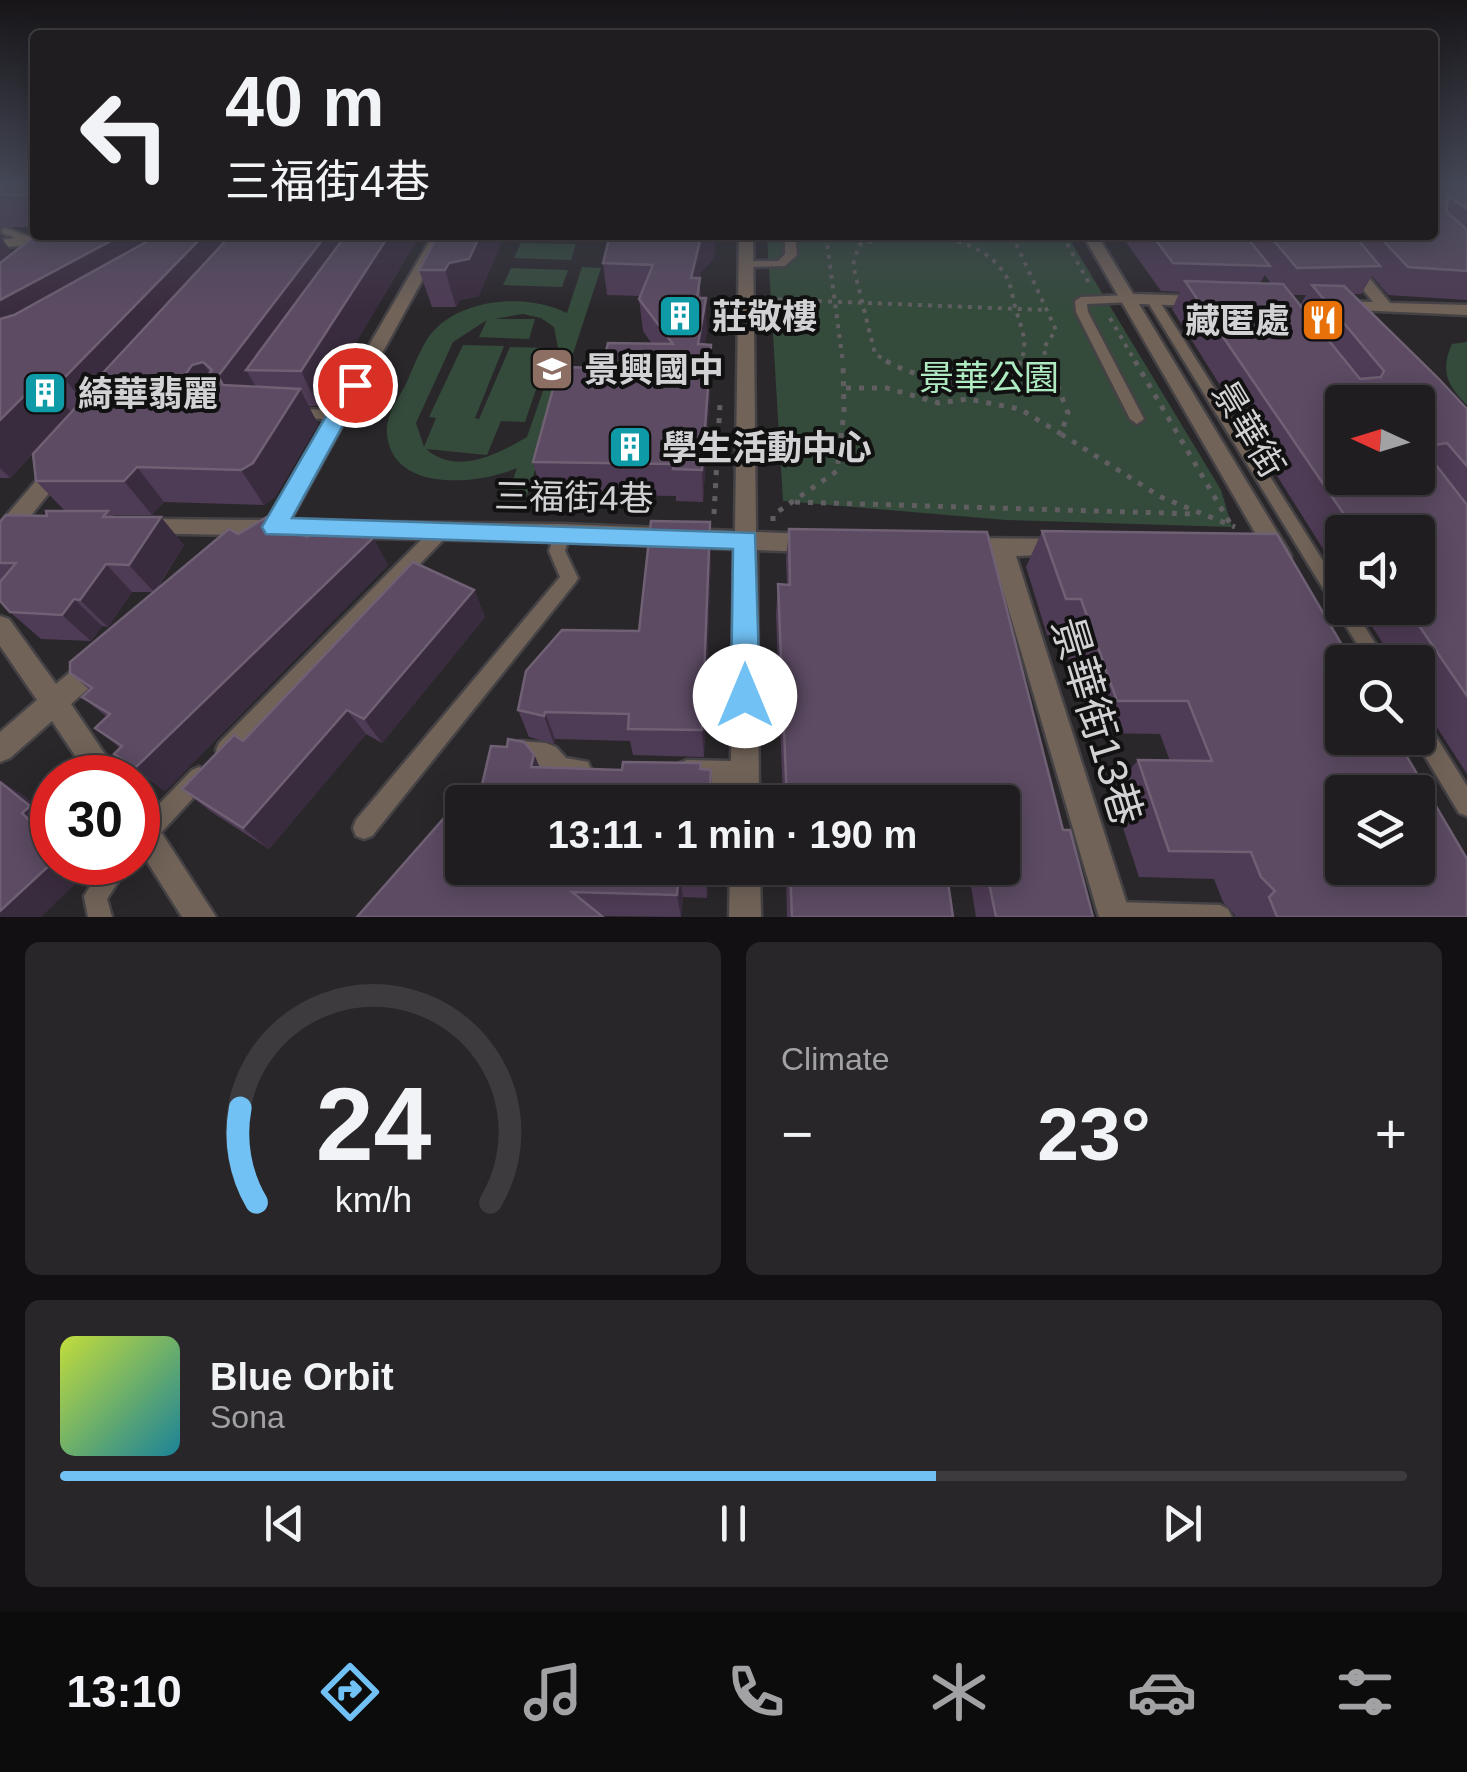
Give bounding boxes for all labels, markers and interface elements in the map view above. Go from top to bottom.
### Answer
text: 40 m [225,63,385,141]
icon: left [60,70,190,200]
text: 三福街4巷 [225,156,430,207]
building icon: 莊敬樓 [657,293,703,339]
place label: 莊敬樓 [712,297,817,336]
restaurant icon: 藏匿處 [1300,297,1346,343]
place label: 藏匿處 [1185,301,1290,340]
pin [313,343,398,428]
school or university icon: 景興國中 [529,346,575,392]
place label: 景興國中 [584,350,724,389]
icon: arrive [328,358,383,413]
park label: 景華公園 [919,358,1059,397]
building icon: 綺華翡麗 [22,370,68,416]
place label: 綺華翡麗 [78,374,218,413]
street label: 景華街 [1205,374,1293,484]
north arrow [1325,385,1435,495]
map controls [1325,385,1435,885]
building icon: 學生活動中心 [607,424,653,470]
place label: 學生活動中心 [662,428,872,467]
street label: 三福街4巷 [494,476,654,518]
button: sound [1325,515,1435,625]
street label: 景華街13巷 [1043,611,1151,831]
position arrow [693,644,797,748]
button: search [1325,645,1435,755]
speed limit sign: 30 [30,755,160,885]
button: layers [1325,775,1435,885]
text: 13:11 · 1 min · 190 m [548,814,917,856]
text: Climate [781,1041,889,1077]
text: 24 [315,1066,431,1182]
text: 23° [1037,1092,1151,1176]
text: − [781,1103,813,1165]
text: + [1375,1103,1407,1165]
text: km/h [334,1180,412,1220]
text: Blue Orbit [210,1356,394,1398]
text: Sona [210,1399,285,1435]
icon: previous [257,1496,312,1551]
icon: pause [706,1496,761,1551]
icon: next [1155,1496,1210,1551]
icon: directions [315,1657,385,1727]
icon: music [518,1657,588,1727]
icon: phone [721,1657,791,1727]
icon: climate [924,1657,994,1727]
icon: car [1127,1657,1197,1727]
icon: filters [1330,1657,1400,1727]
text: 13:10 [67,1666,182,1717]

